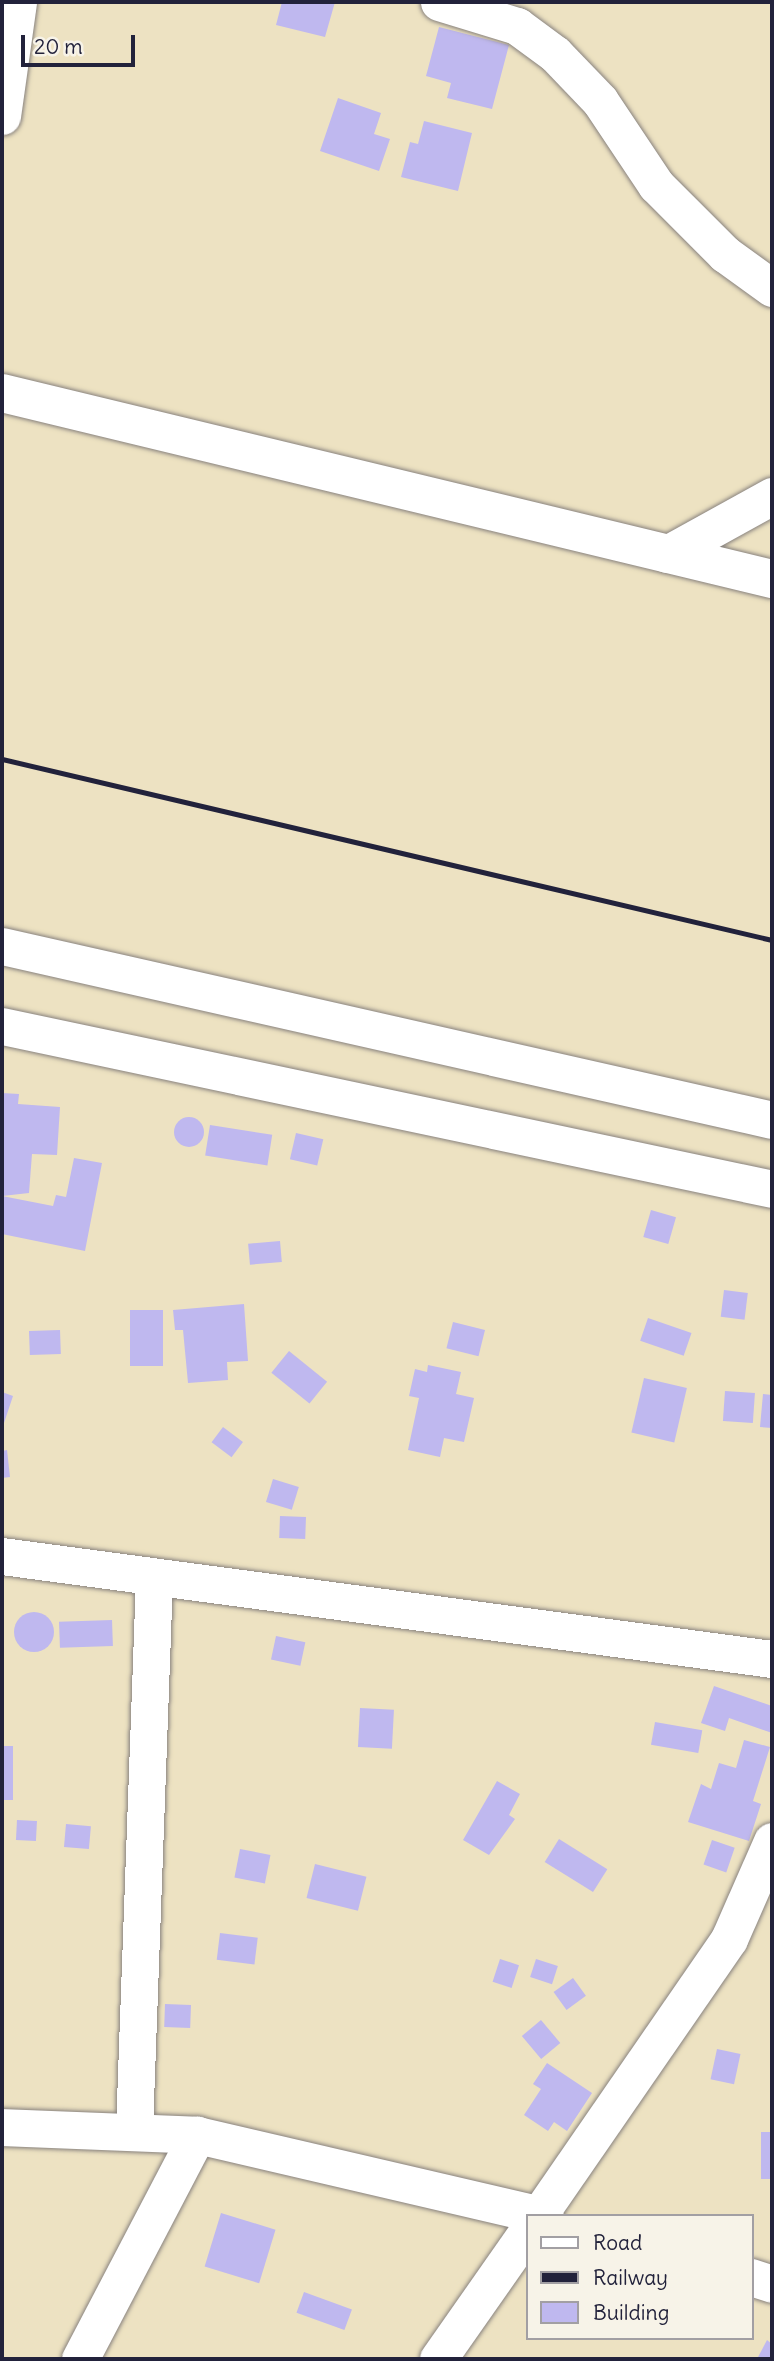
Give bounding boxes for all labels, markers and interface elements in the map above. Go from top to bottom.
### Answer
scale bar [24,21,138,65]
text: 20 m [34,33,83,60]
legend [526,2214,753,2340]
text: Road [593,2229,642,2256]
text: Railway [593,2264,668,2291]
text: Building [593,2299,669,2326]

